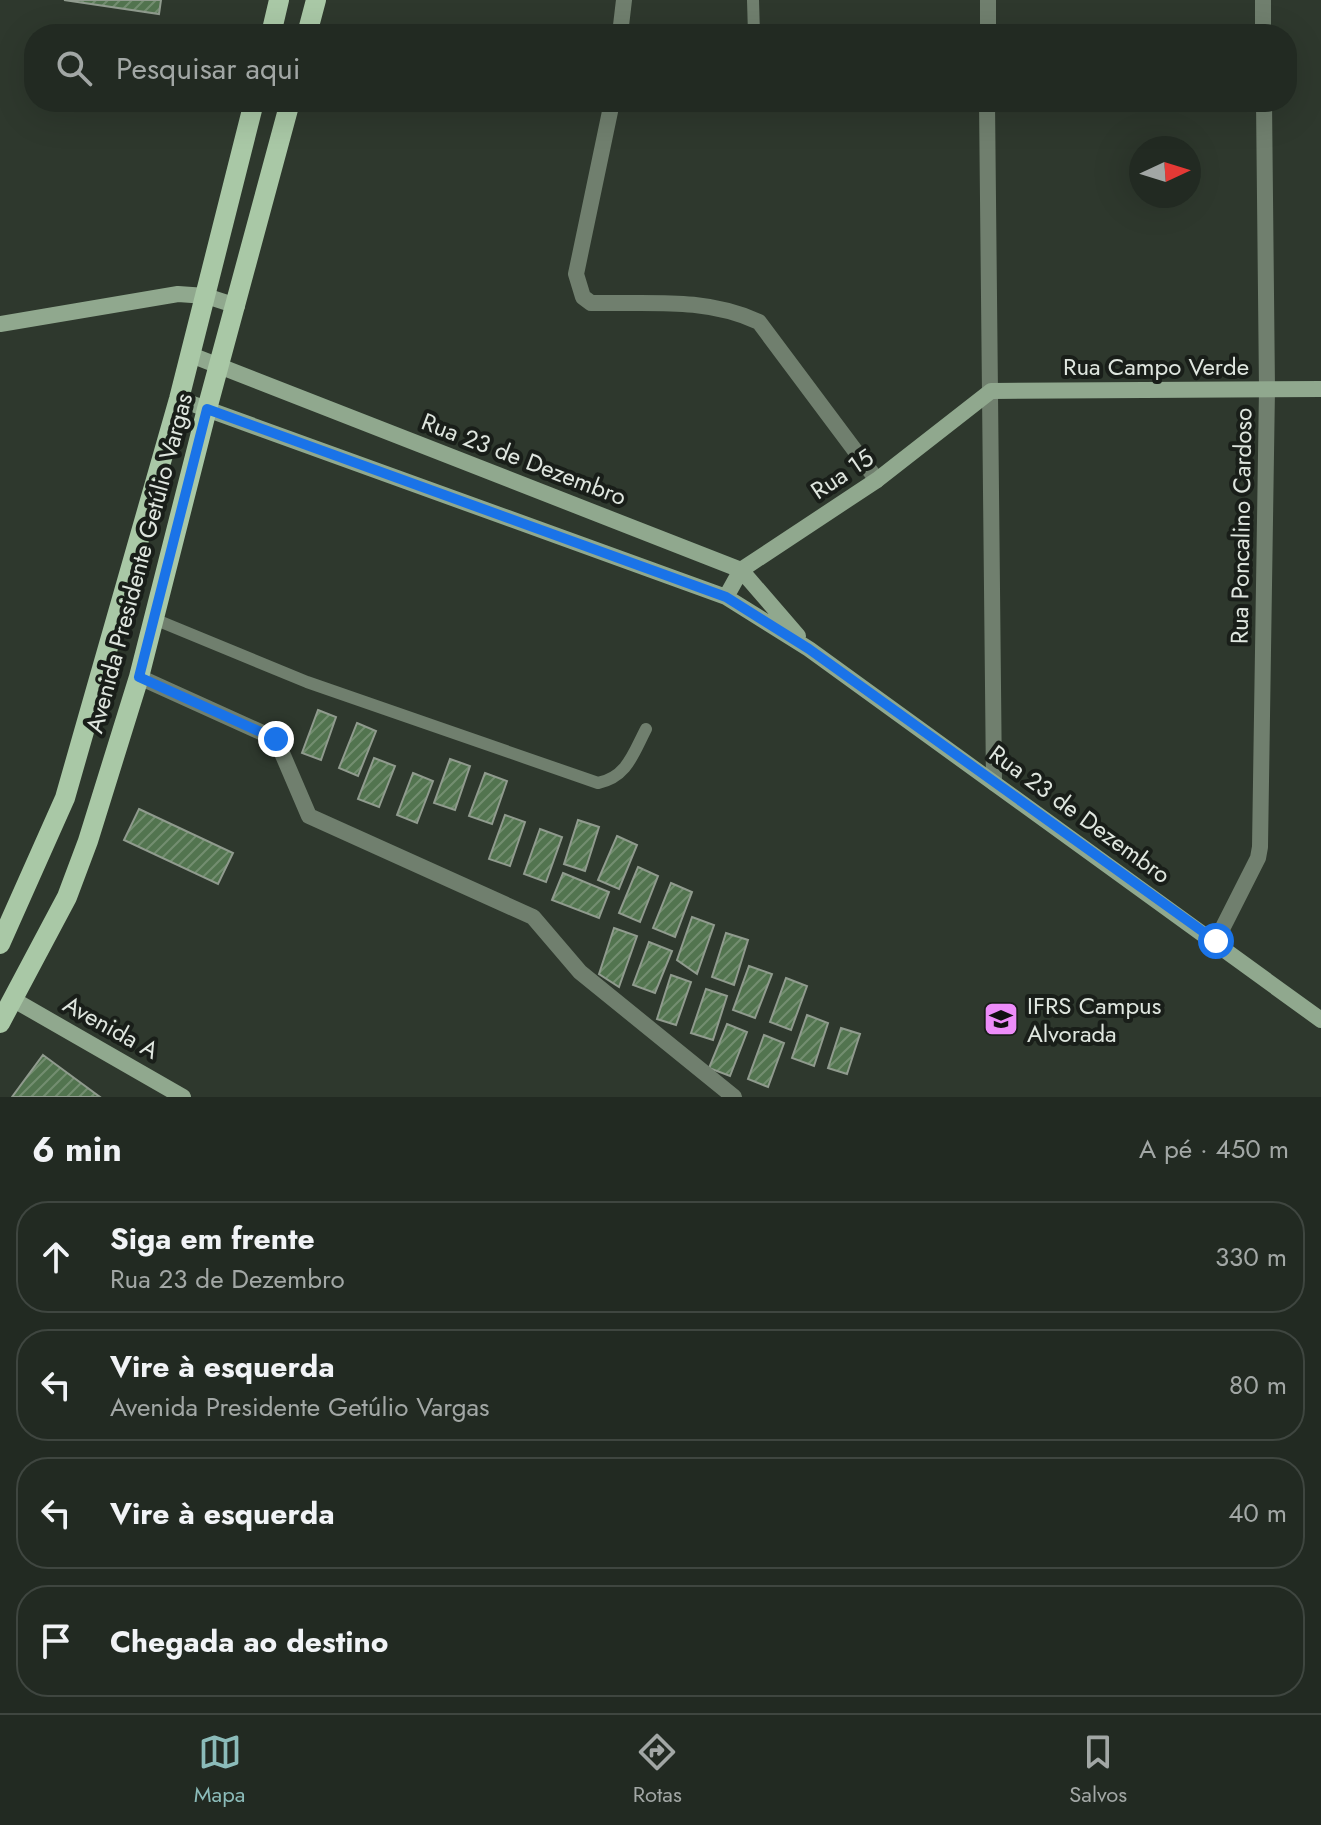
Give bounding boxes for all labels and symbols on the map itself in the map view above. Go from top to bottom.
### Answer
north arrow [1129,136,1201,208]
street label: Rua Campo Verde [1063,349,1249,384]
street label: Avenida Presidente Getúlio Vargas [77,389,201,737]
street label: Rua 23 de Dezembro [417,404,631,514]
street label: Rua Poncalino Cardoso [1221,408,1261,644]
street label: Rua 15 [804,440,880,508]
route end [258,721,294,757]
street label: Rua 23 de Dezembro [982,736,1178,892]
route start [1198,923,1234,959]
street label: Avenida A [57,986,165,1068]
place label: IFRS Campus Alvorada [1027,988,1161,1051]
school or university icon: IFRS Campus Alvorada [982,1000,1020,1038]

